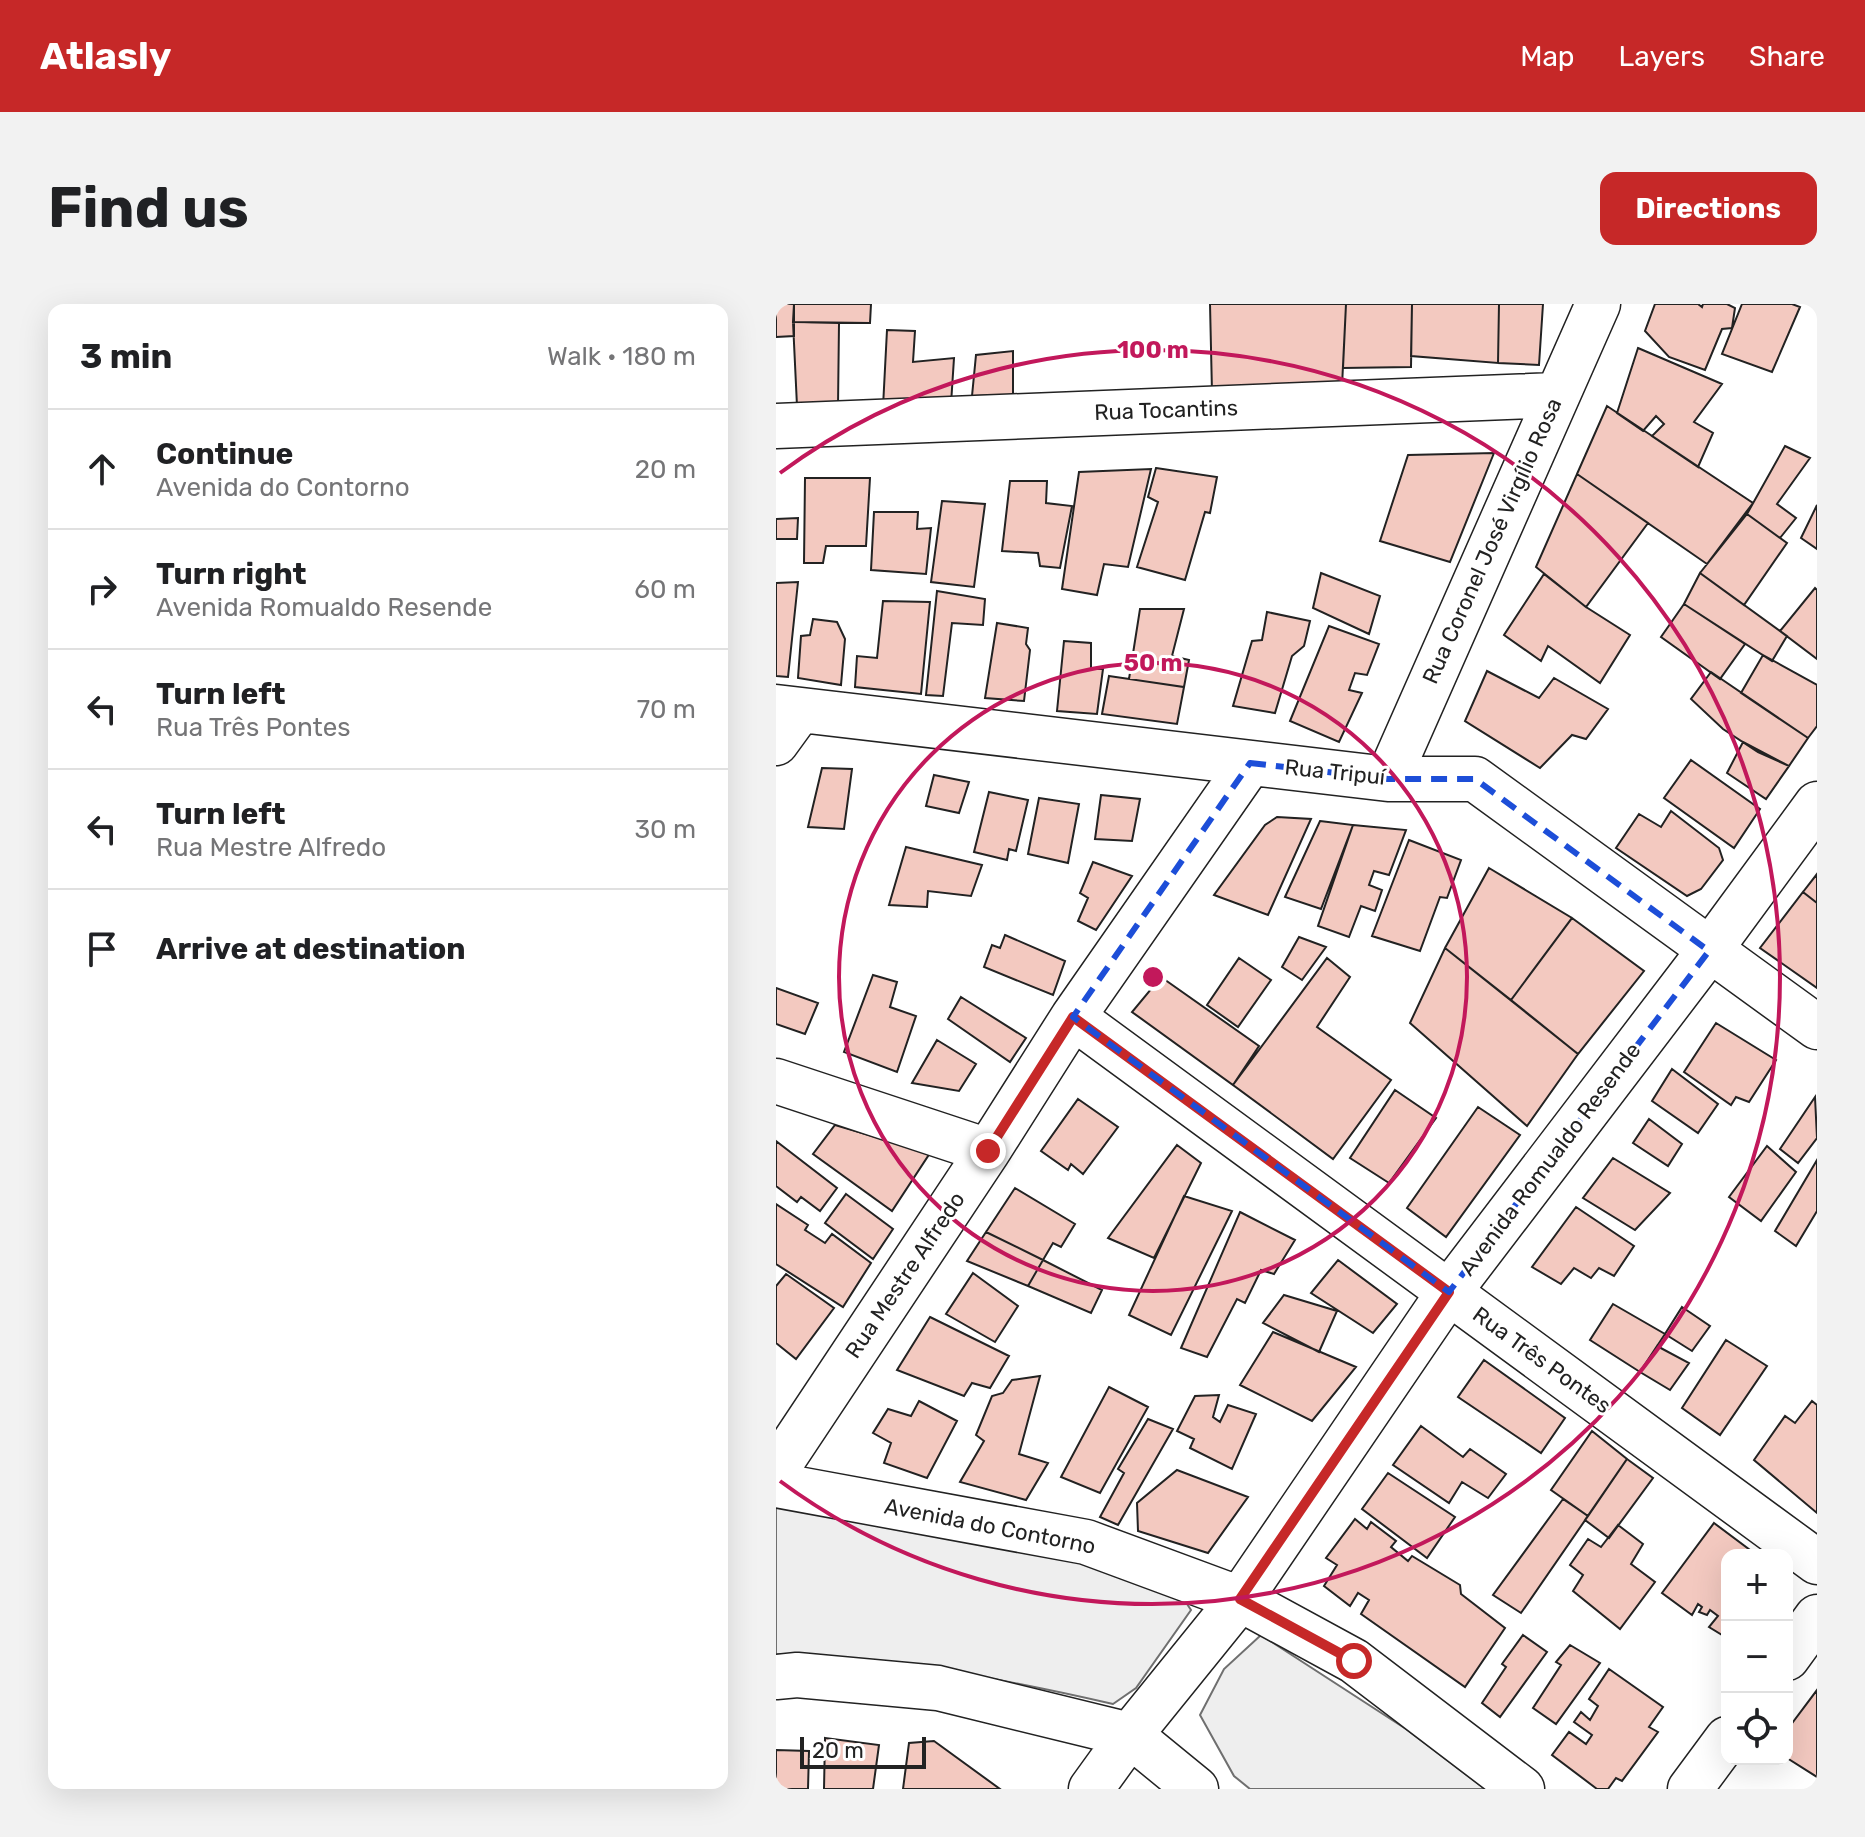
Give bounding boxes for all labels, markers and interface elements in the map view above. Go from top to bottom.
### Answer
text: Atlasly [40,33,172,79]
text: Map [1520,40,1575,73]
text: Layers [1619,40,1705,73]
text: Share [1749,40,1825,73]
button: Directions [1600,172,1817,245]
text: Find us [48,175,249,241]
text: 3 min [80,336,172,377]
text: 100 m [1117,336,1189,364]
text: Walk · 180 m [547,341,696,372]
street label: Rua Tocantins [1094,394,1238,426]
street label: Rua Coronel José Virgílio Rosa [1417,394,1567,688]
text: Continue [156,436,293,472]
icon: ahead [80,447,124,491]
text: 20 m [635,454,696,485]
text: Avenida do Contorno [156,472,410,503]
text: Turn right [156,556,307,592]
icon: right [80,567,124,611]
text: 60 m [634,574,696,605]
text: Avenida Romualdo Resende [156,592,492,623]
text: 50 m [1124,649,1182,677]
text: Turn left [156,676,286,712]
icon: left [80,687,124,731]
text: 70 m [637,694,696,725]
text: Rua Três Pontes [156,712,351,743]
street label: Rua Tripuí [1283,753,1388,791]
text: Turn left [156,796,286,832]
icon: left [80,807,124,851]
text: 30 m [634,814,696,845]
text: Rua Mestre Alfredo [156,832,386,863]
icon: arrive [80,927,124,971]
text: Arrive at destination [156,931,466,967]
centre of rings [1139,963,1167,991]
street label: Avenida Romualdo Resende [1454,1037,1646,1281]
route end [970,1133,1006,1169]
street label: Rua Mestre Alfredo [839,1187,971,1363]
street label: Rua Três Pontes [1467,1301,1617,1419]
street label: Avenida do Contorno [882,1492,1098,1560]
map controls [1721,1549,1793,1765]
button: + [1721,1549,1793,1621]
button: − [1721,1621,1793,1693]
route start [1336,1643,1372,1679]
button: locate [1721,1693,1793,1765]
scale bar [800,1733,926,1769]
text: 20 m [812,1737,864,1764]

